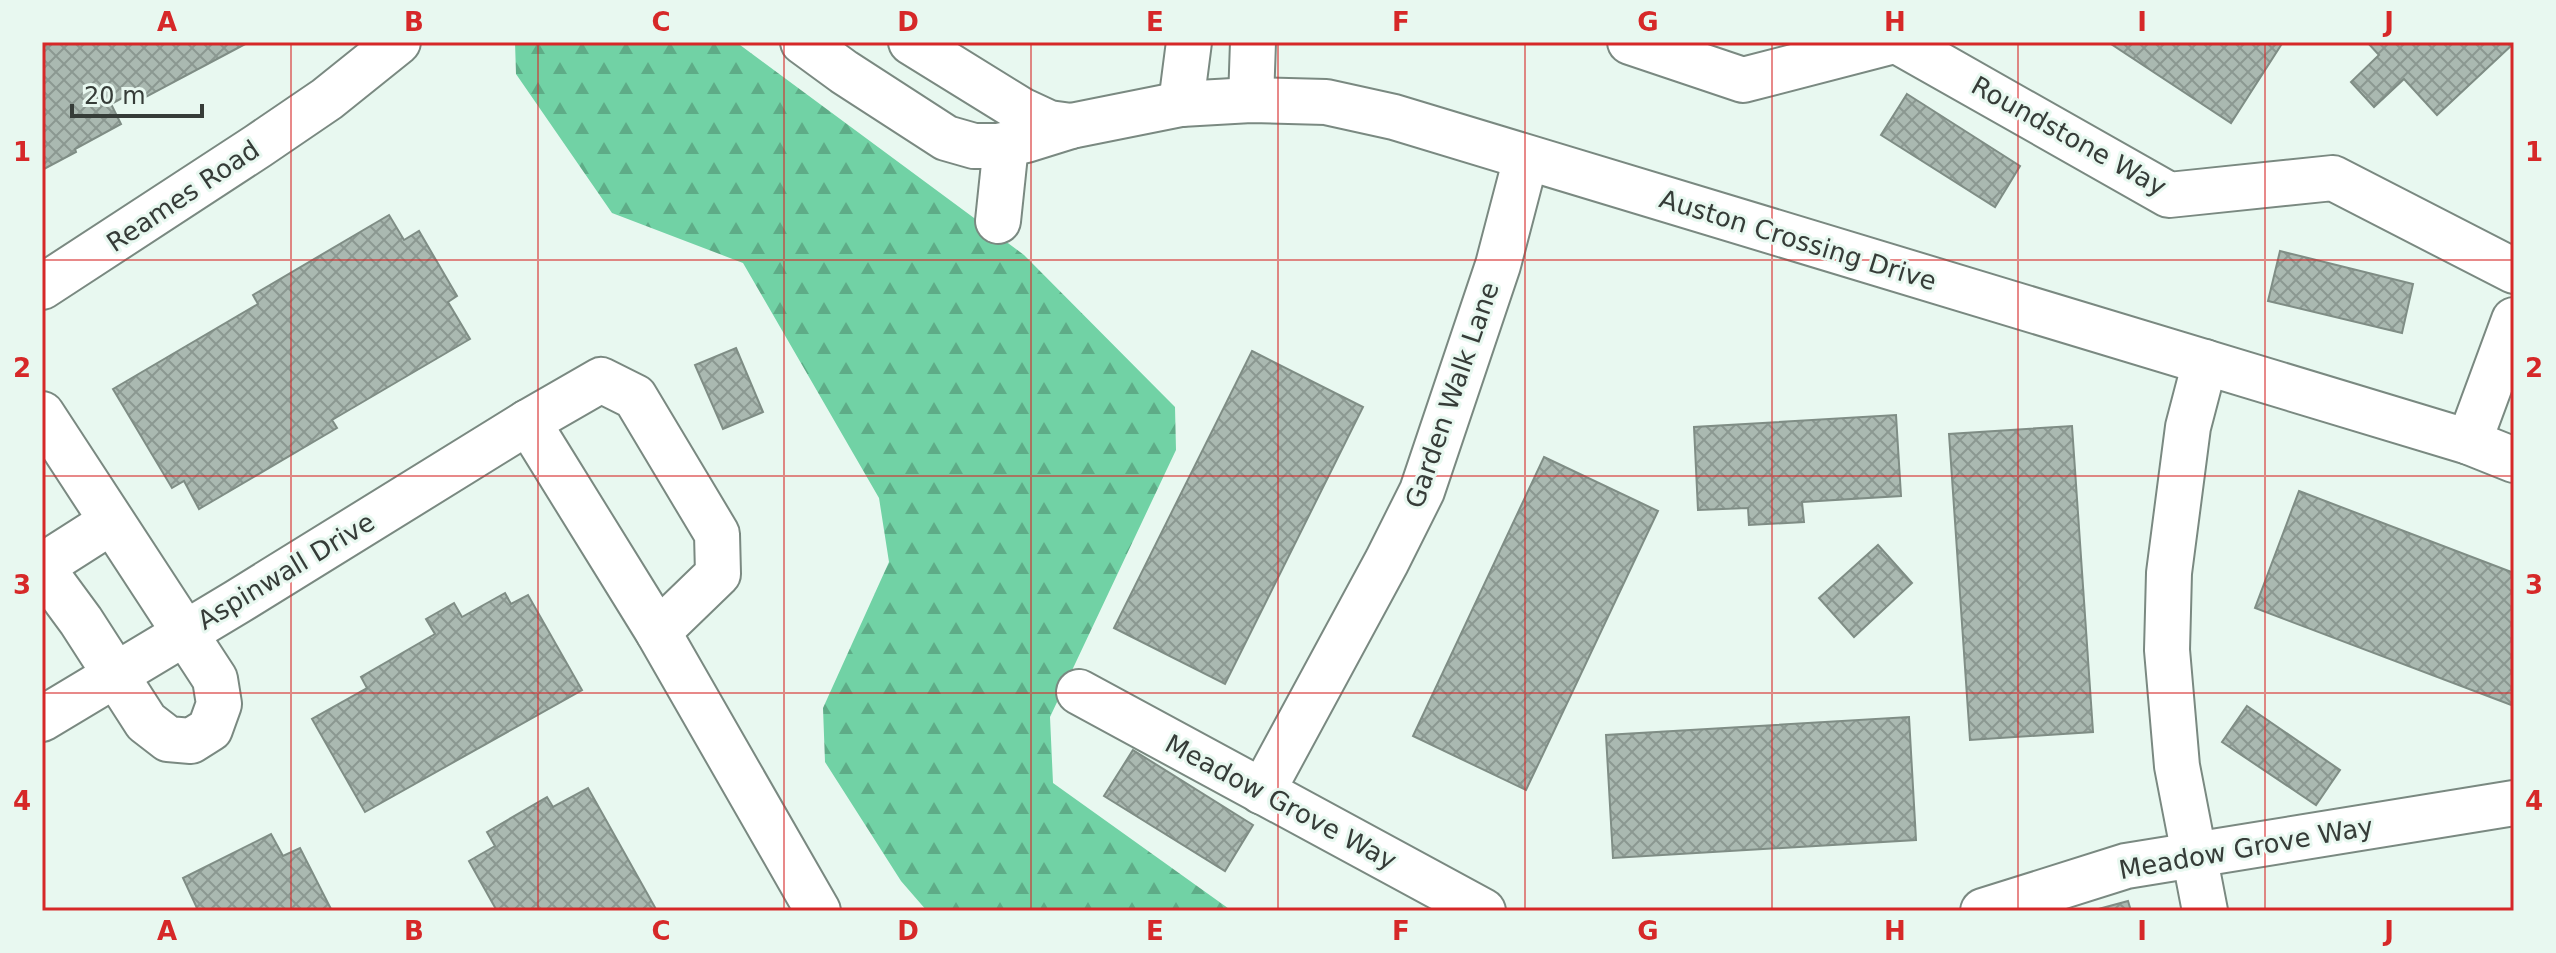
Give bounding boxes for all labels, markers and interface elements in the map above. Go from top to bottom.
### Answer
text: A [157,7,177,37]
text: B [404,7,424,37]
text: C [651,7,671,37]
text: D [897,7,919,37]
text: E [1146,7,1164,37]
text: F [1392,7,1410,37]
text: G [1637,7,1659,37]
text: H [1884,7,1906,37]
text: I [2137,7,2147,37]
text: J [2382,7,2394,37]
scale bar [72,68,202,118]
street label: Roundstone Way [1966,70,2172,202]
text: 20 m [84,82,146,110]
street label: Reames Road [101,134,265,258]
text: 1 [13,137,31,167]
text: 1 [2525,137,2543,167]
street label: Auston Crossing Drive [1656,184,1940,296]
street label: Garden Walk Lane [1399,278,1505,512]
text: 2 [13,353,31,383]
text: 2 [2525,353,2543,383]
street label: Aspinwall Drive [192,506,380,636]
text: 3 [13,570,31,600]
text: 3 [2525,570,2543,600]
street label: Meadow Grove Way [1160,728,1402,876]
text: 4 [13,786,31,816]
text: 4 [2525,786,2543,816]
street label: Meadow Grove Way [2117,811,2375,885]
text: A [157,916,177,946]
text: B [404,916,424,946]
text: C [651,916,671,946]
text: D [897,916,919,946]
text: E [1146,916,1164,946]
text: F [1392,916,1410,946]
text: G [1637,916,1659,946]
text: H [1884,916,1906,946]
text: I [2137,916,2147,946]
text: J [2382,916,2394,946]

